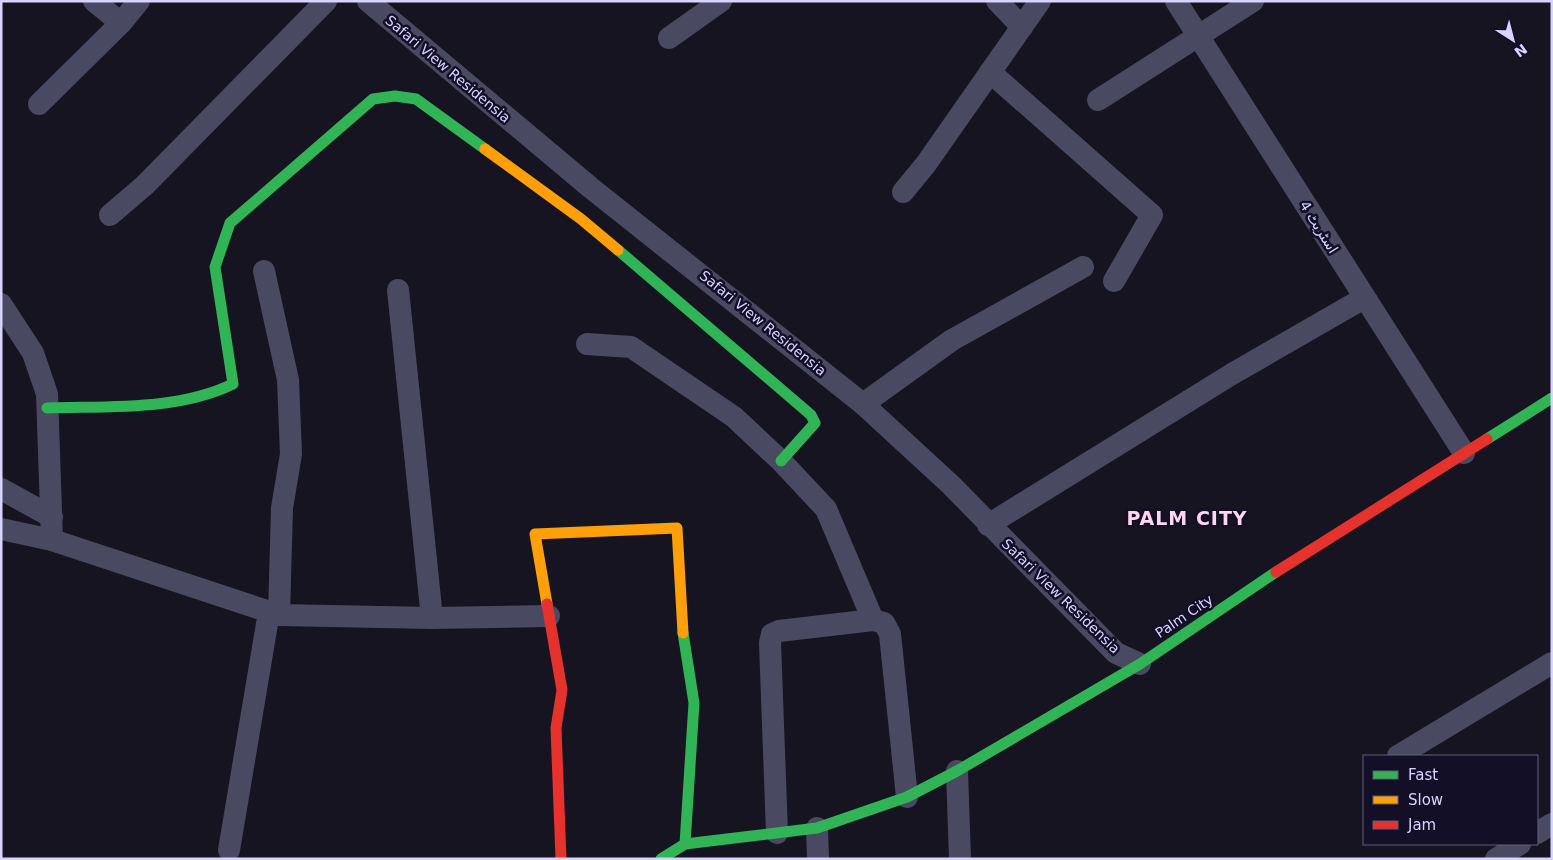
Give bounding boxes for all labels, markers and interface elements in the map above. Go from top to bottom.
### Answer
street label: Safari View Residensia [382,12,514,126]
north arrow [1488,15,1538,65]
text: N [1511,41,1530,60]
street label: اسٹریٹ 4 [1296,198,1341,257]
street label: Safari View Residensia [697,267,829,379]
district label: PALM CITY [1126,507,1248,529]
street label: Safari View Residensia [999,535,1123,657]
street label: Palm City [1152,591,1216,641]
legend [1363,755,1538,845]
text: Fast [1408,766,1438,784]
text: Slow [1408,791,1443,809]
text: Jam [1407,816,1436,834]

